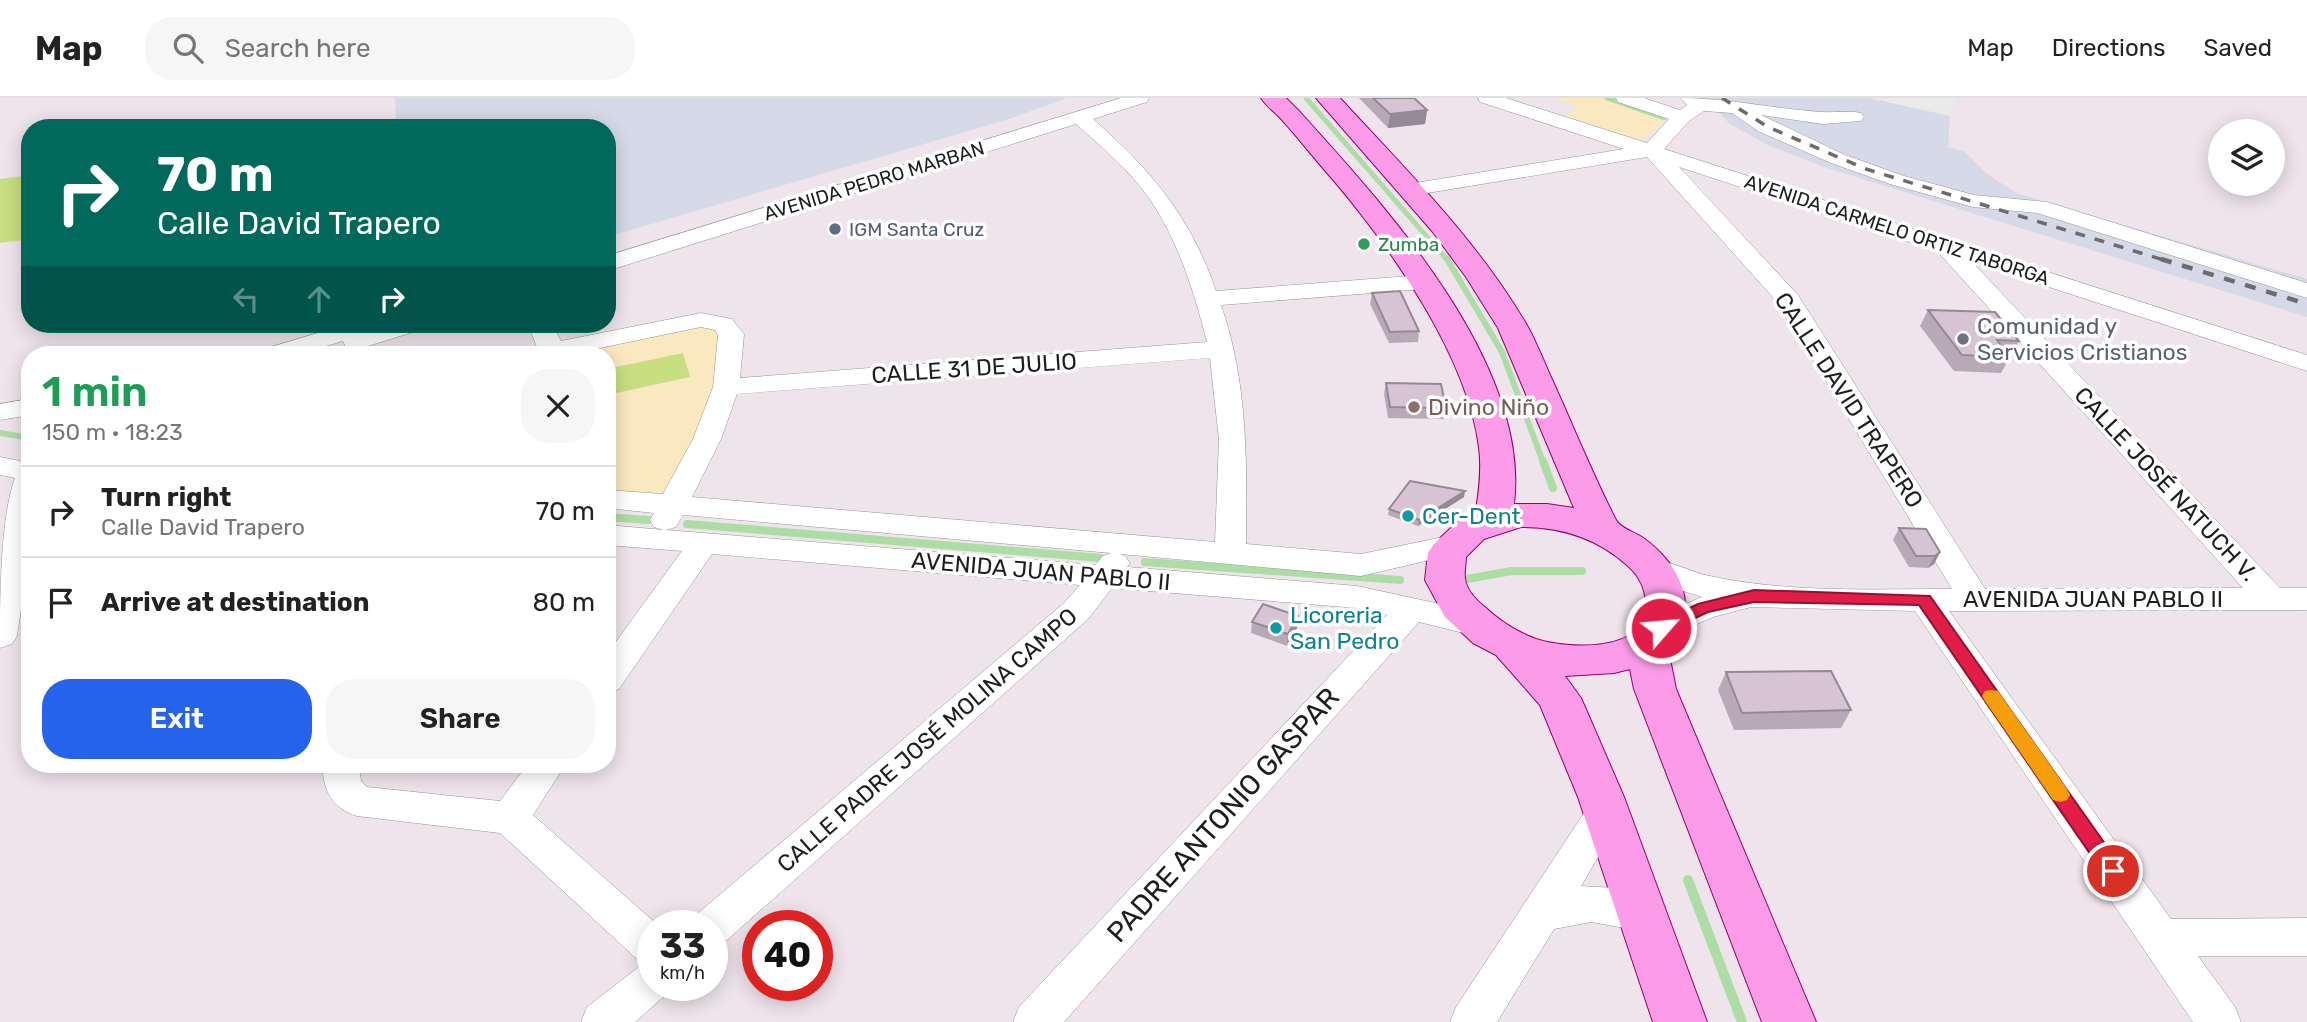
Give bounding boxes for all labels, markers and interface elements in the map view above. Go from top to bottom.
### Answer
search box [145,17,635,80]
text: Map [35,29,103,68]
icon: search [169,29,207,67]
text: Search here [225,33,370,64]
text: Map [1967,34,2014,62]
text: Directions [2052,34,2165,62]
text: Saved [2203,34,2272,62]
map controls [2208,119,2285,196]
button: layers [2208,119,2285,196]
street label: AVENIDA PEDRO MARBAN [761,136,987,226]
text: 70 m [157,145,274,203]
icon: right [42,147,133,238]
street label: AVENIDA CARMELO ORTIZ TABORGA [1742,170,2052,290]
text: Calle David Trapero [157,204,441,242]
place label: IGM Santa Cruz [849,218,984,241]
marker: IGM Santa Cruz [827,221,843,237]
place label: Zumba [1378,233,1439,256]
marker: Zumba [1356,236,1372,252]
icon: left [227,280,265,318]
icon: ahead [300,280,338,318]
icon: right [373,280,411,318]
street label: CALLE DAVID TRAPERO [1769,287,1929,513]
place label: Comunidad y Servicios Cristianos [1977,312,2188,366]
marker: Comunidad y Servicios Cristianos [1955,331,1971,347]
street label: CALLE 31 DE JULIO [870,347,1078,389]
text: 1 min [42,367,148,417]
button: close [521,369,595,443]
street label: CALLE JOSÉ NATUCH V. [2069,381,2263,587]
place label: Divino Niño [1428,393,1549,421]
marker: Divino Niño [1406,399,1422,415]
text: 150 m · 18:23 [42,418,183,446]
text: Turn right [101,482,231,513]
icon: right [42,493,80,531]
text: 70 m [536,496,595,527]
place label: Cer-Dent [1422,502,1520,530]
marker: Cer-Dent [1400,508,1416,524]
text: Calle David Trapero [101,513,305,541]
street label: AVENIDA JUAN PABLO II [910,546,1172,596]
icon: arrive [42,584,80,622]
street label: AVENIDA JUAN PABLO II [1963,585,2223,613]
text: Arrive at destination [101,587,369,618]
text: 80 m [532,587,595,618]
position arrow [1624,591,1698,665]
place label: Licoreria San Pedro [1290,601,1399,655]
street label: CALLE PADRE JOSÉ MOLINA CAMPO [771,602,1083,878]
marker: Licoreria San Pedro [1268,620,1284,636]
button: Exit [42,679,312,759]
button: Share [326,679,595,759]
street label: PADRE ANTONIO GASPAR [1100,681,1346,949]
pin [2083,841,2143,901]
icon: arrive [2094,852,2132,890]
speed limit sign: 40 [742,910,833,1001]
text: 33 [659,925,706,967]
text: km/h [660,962,705,984]

